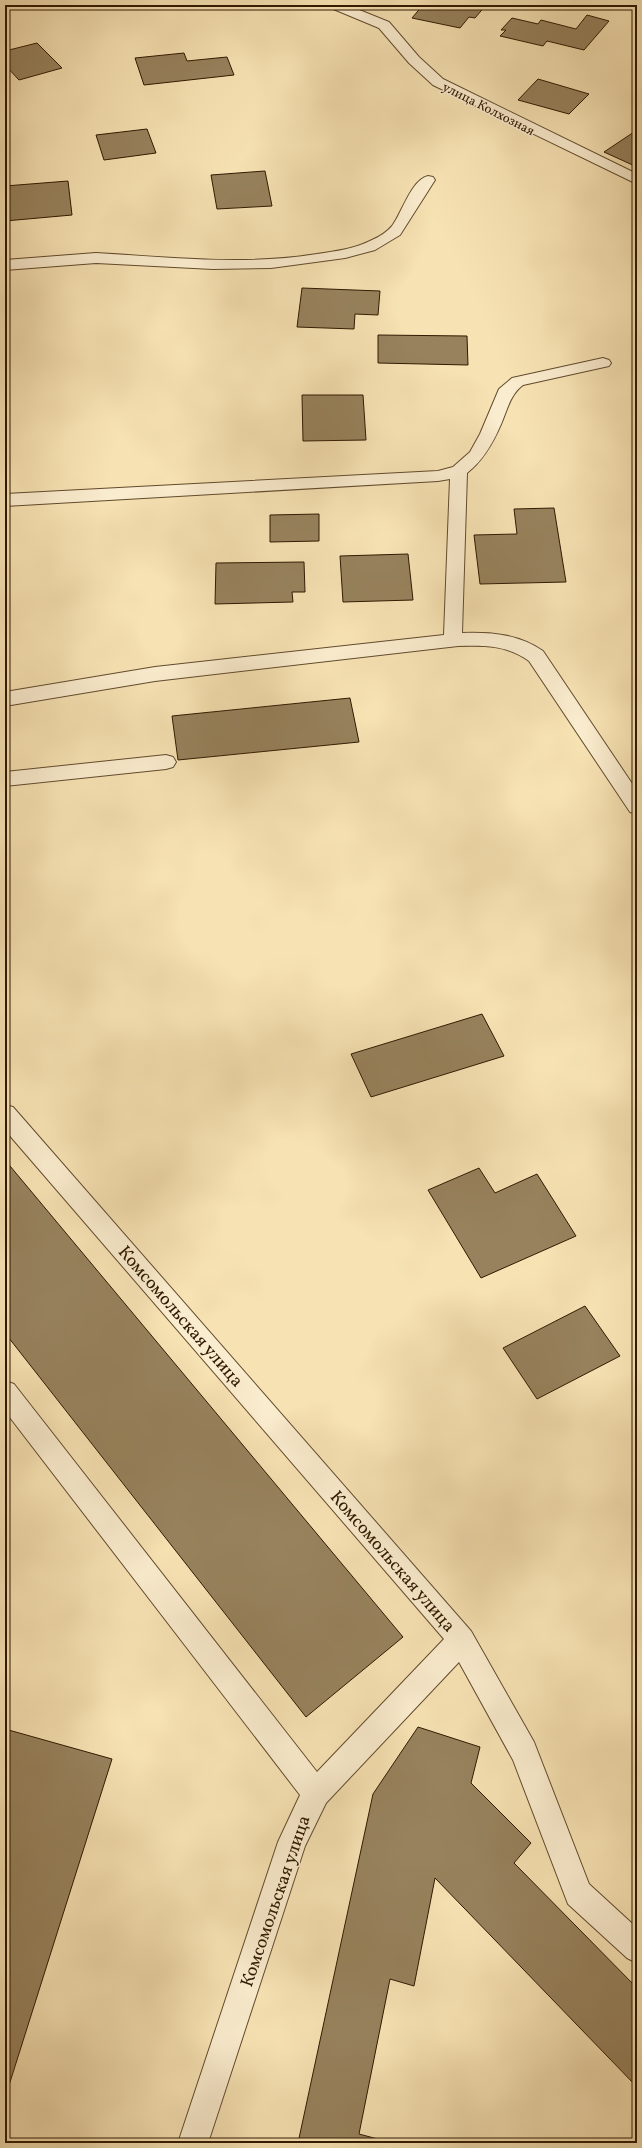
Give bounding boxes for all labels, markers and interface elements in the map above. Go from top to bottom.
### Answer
street label: улица Колхозная [439,79,538,141]
street label: Комсомольская улица [111,1241,248,1393]
street label: Комсомольская улица [323,1486,460,1638]
street label: Комсомольская улица [235,1812,318,1991]

